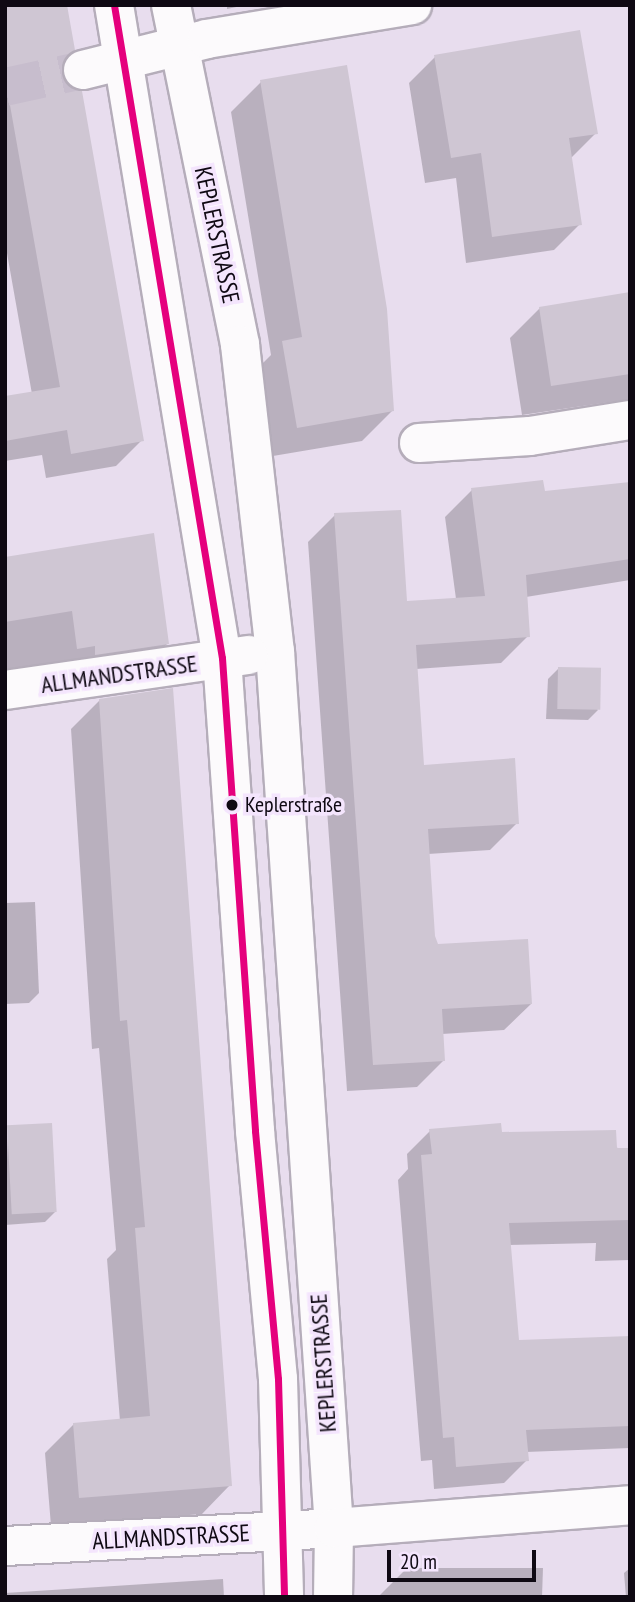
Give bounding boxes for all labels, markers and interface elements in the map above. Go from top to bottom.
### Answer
street label: KEPLERSTRASSE [188,164,246,306]
street label: ALLMANDSTRASSE [39,649,199,699]
place label: Keplerstraße [245,792,342,818]
marker: Keplerstraße [225,798,239,812]
street label: KEPLERSTRASSE [304,1293,342,1433]
street label: ALLMANDSTRASSE [92,1518,250,1556]
scale bar [390,1536,539,1580]
text: 20 m [400,1548,437,1575]

